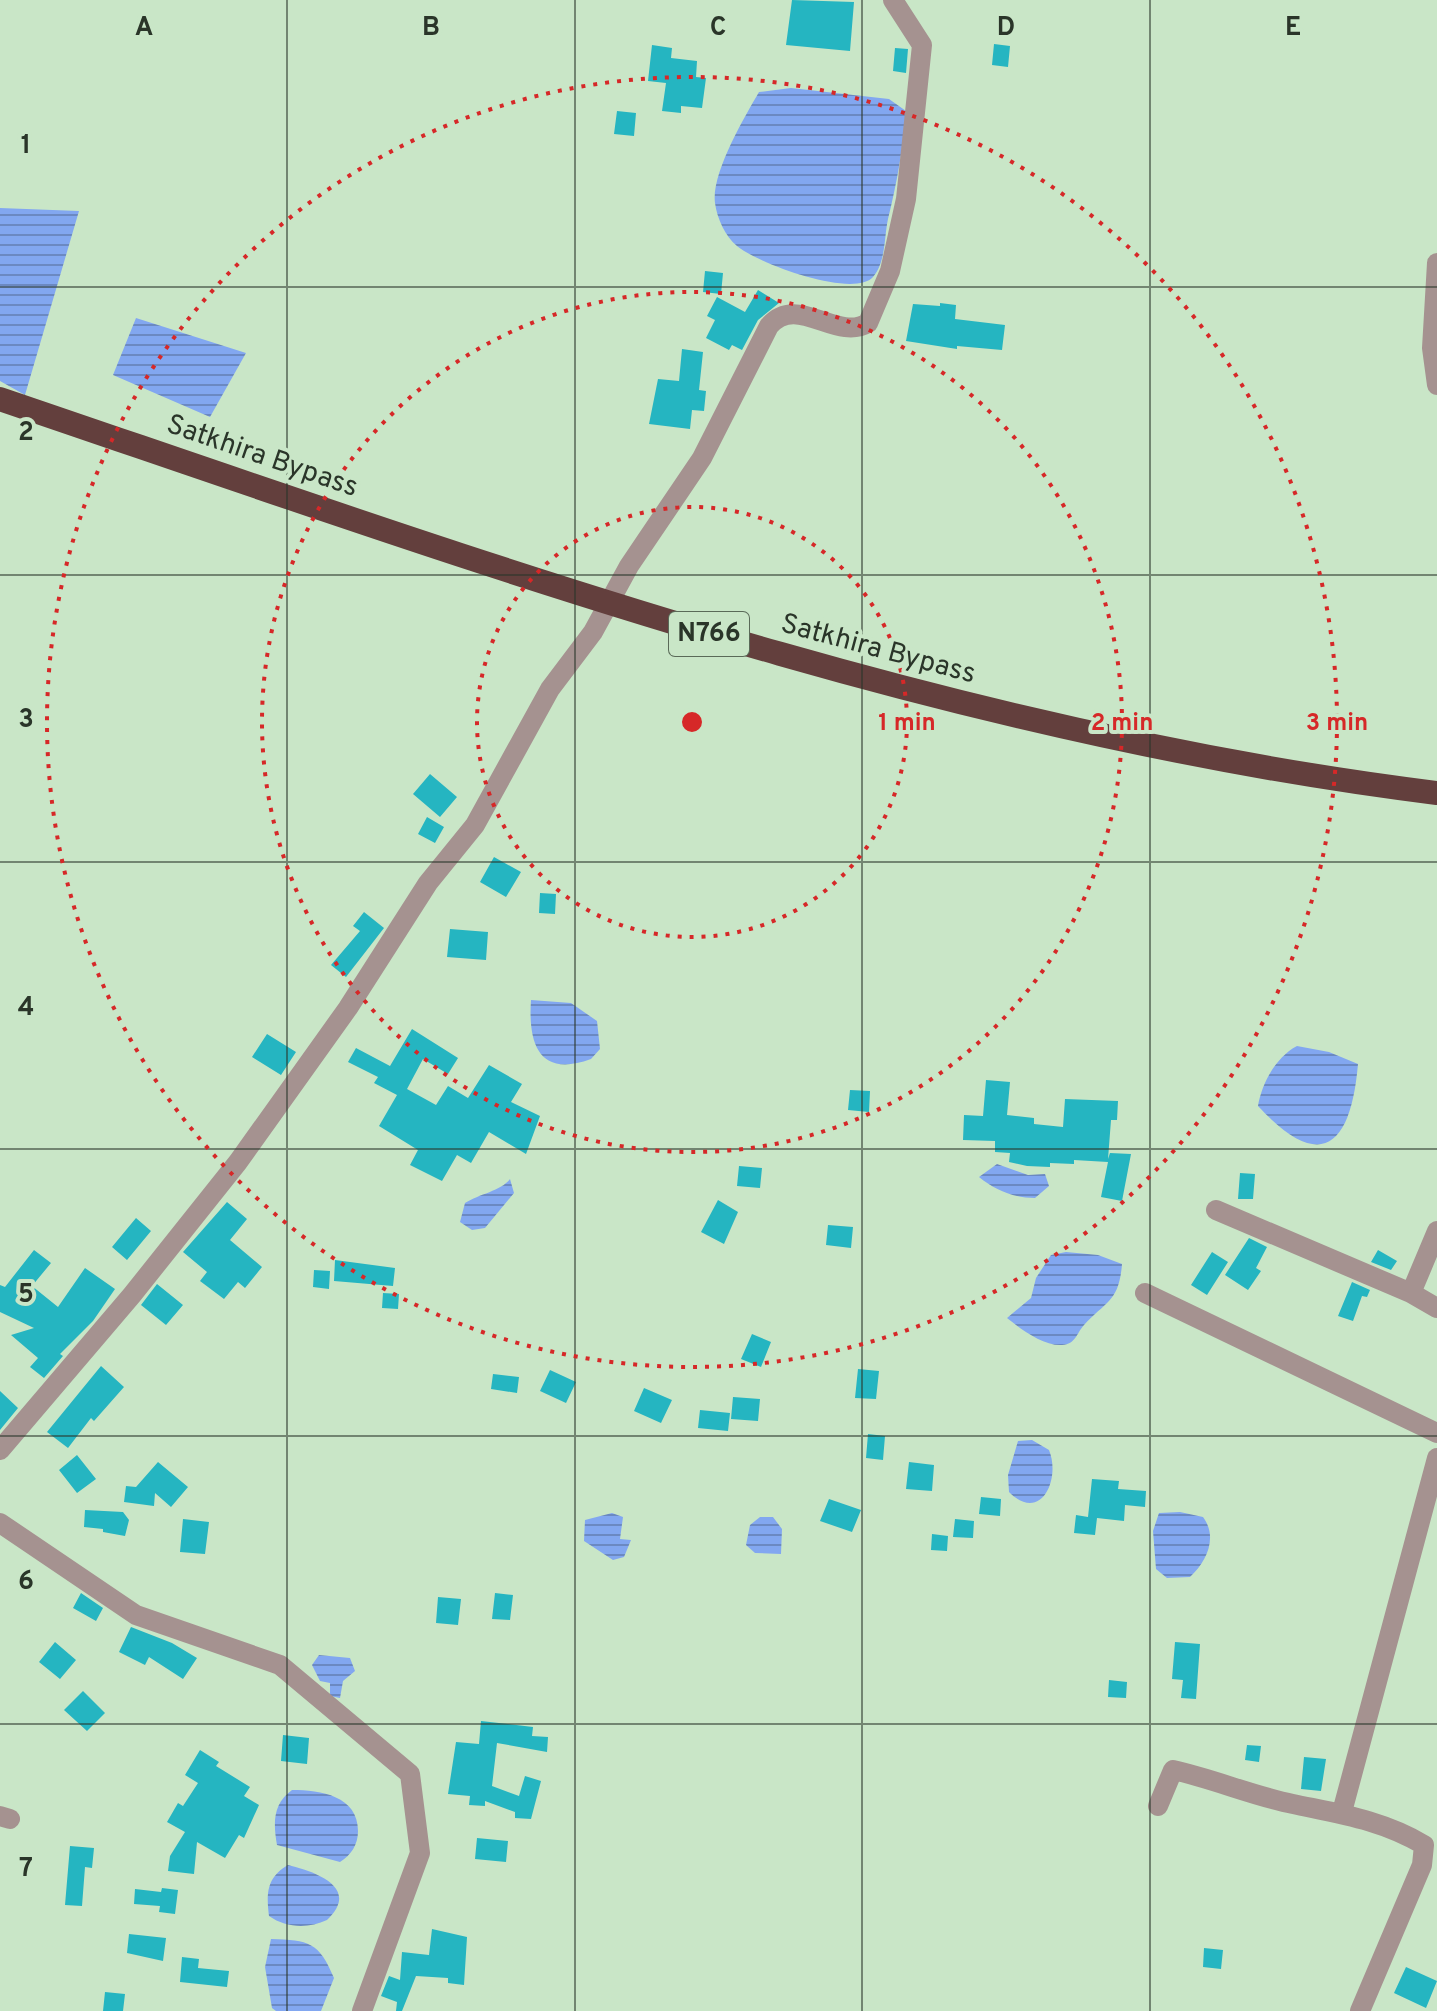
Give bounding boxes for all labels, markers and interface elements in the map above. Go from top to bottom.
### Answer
text: A [135,12,153,45]
text: B [422,12,440,45]
text: C [710,12,726,45]
text: D [997,12,1015,45]
text: E [1285,12,1301,45]
text: 1 [21,130,31,163]
street label: Satkhira Bypass [161,407,363,507]
text: 2 [18,417,34,450]
street label: Satkhira Bypass [777,607,979,693]
road number: N766 [669,612,749,656]
text: 3 [18,704,34,737]
centre of rings [678,708,706,736]
text: 1 min [878,709,936,739]
text: 2 min [1091,709,1153,739]
text: 3 min [1306,709,1368,739]
text: 4 [18,992,34,1025]
text: 5 [18,1279,34,1312]
text: 6 [18,1566,34,1599]
text: 7 [19,1853,33,1886]

